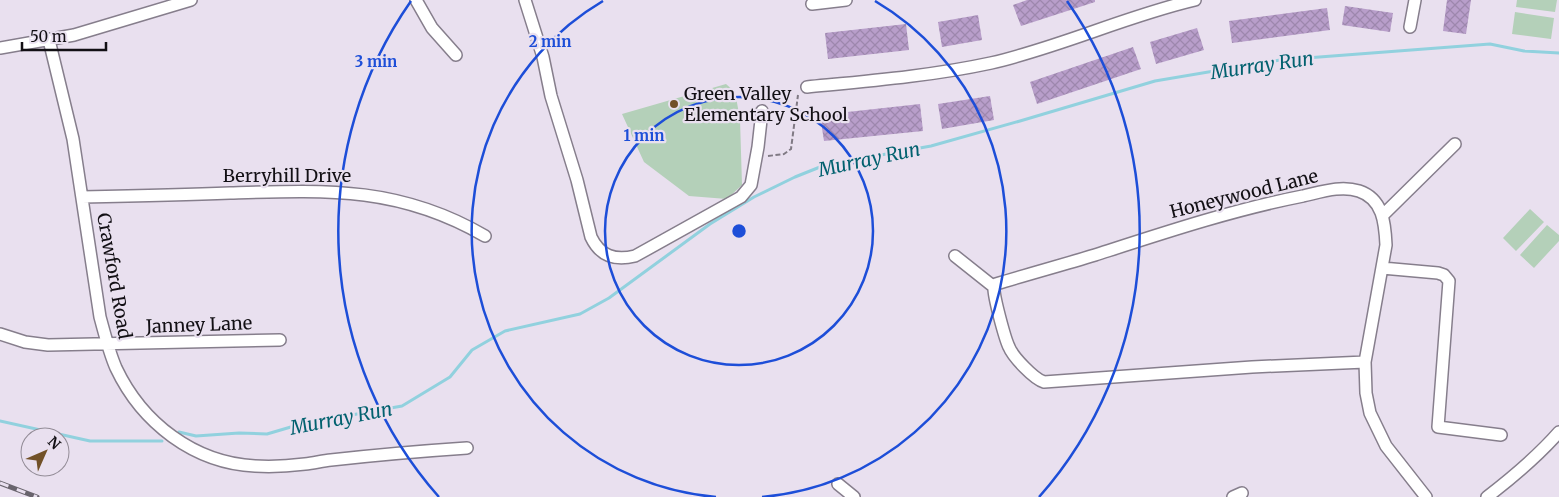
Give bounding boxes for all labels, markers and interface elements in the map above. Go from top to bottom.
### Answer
scale bar [22,20,106,52]
text: 50 m [30,27,67,46]
text: 2 min [529,32,571,51]
water label: Murray Run [1208,46,1315,84]
text: 3 min [355,52,397,71]
place label: Green Valley Elementary School [684,82,848,126]
marker: Green Valley Elementary School [668,98,680,110]
text: 1 min [624,126,664,145]
water label: Murray Run [815,136,922,182]
street label: Berryhill Drive [223,164,351,187]
street label: Honeywood Lane [1167,164,1320,223]
street label: Crawford Road [92,211,137,341]
centre of rings [730,222,748,240]
street label: Janney Lane [144,311,253,338]
water label: Murray Run [287,396,394,440]
north arrow [20,427,70,477]
text: N [44,433,64,453]

